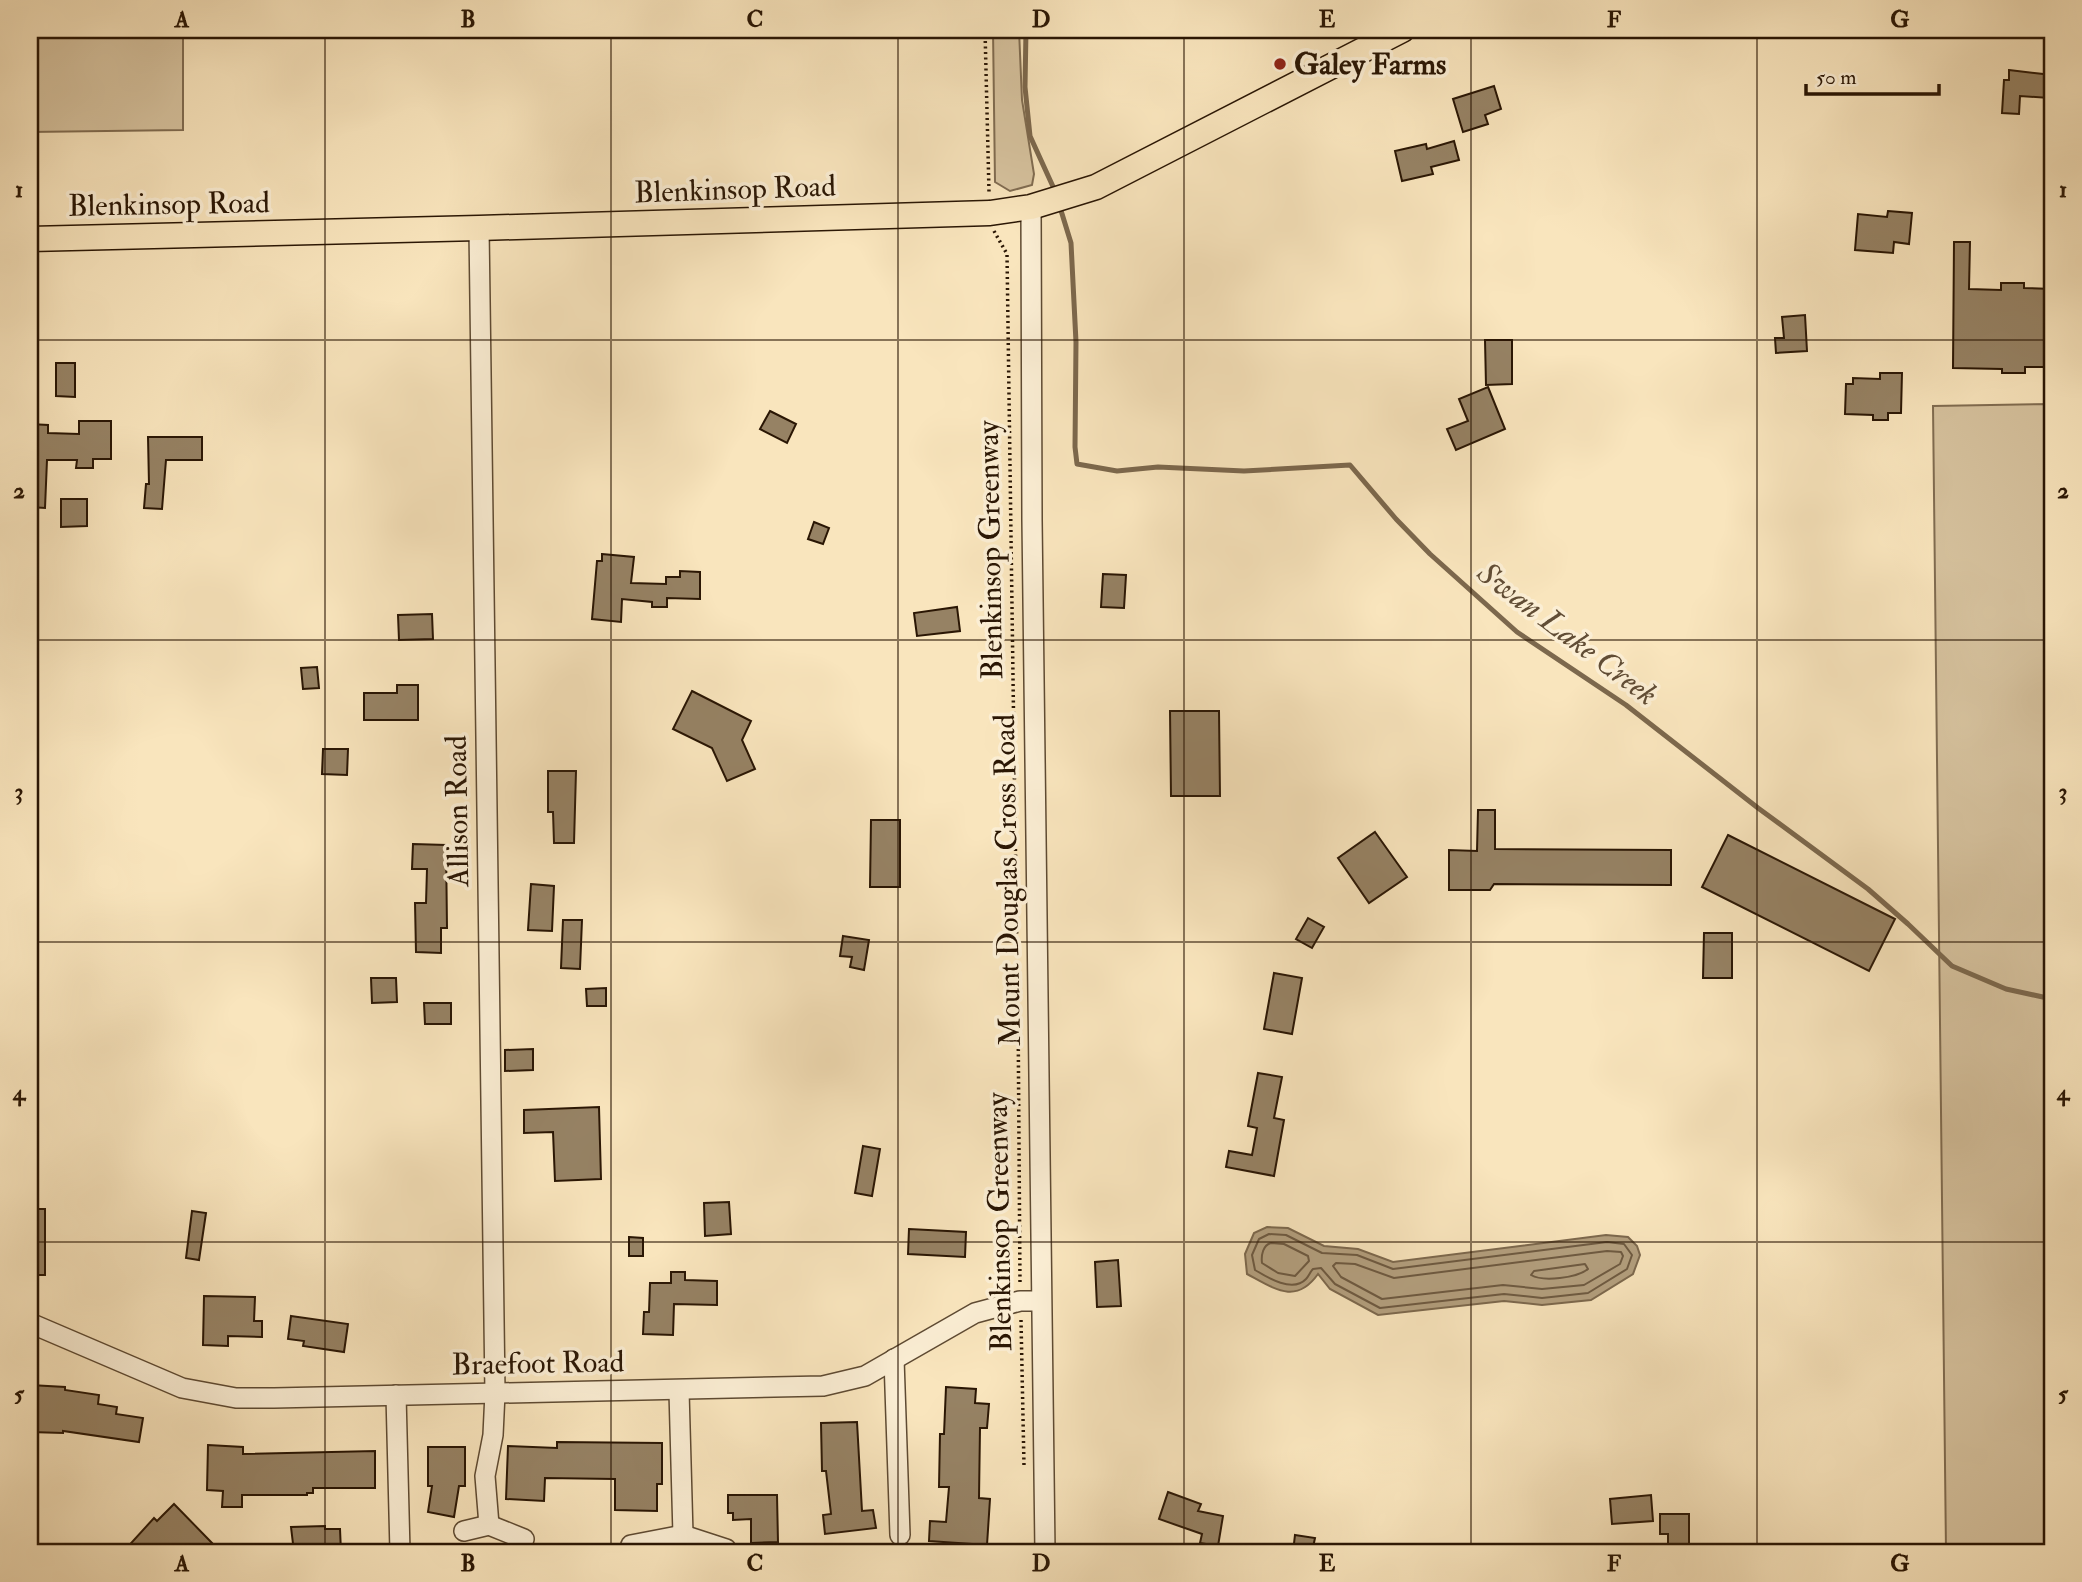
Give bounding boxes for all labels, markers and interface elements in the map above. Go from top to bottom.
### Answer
text: A [174,5,190,34]
text: B [460,5,476,34]
text: C [747,5,763,34]
text: D [1032,5,1050,34]
text: E [1319,5,1336,34]
text: F [1607,5,1622,34]
text: G [1890,5,1910,34]
place label: Galey Farms [1294,46,1446,83]
scale bar [1806,52,1938,96]
marker: Galey Farms [1272,56,1288,72]
text: 50 m [1816,64,1857,91]
street label: Blenkinsop Road [634,167,837,212]
text: 1 [15,175,23,204]
text: 1 [2059,175,2067,204]
street label: Blenkinsop Road [68,184,270,225]
street label: Blenkinsop Greenway [970,419,1011,680]
text: 2 [13,476,25,505]
text: 2 [2057,476,2069,505]
water label: Swan Lake Creek [1469,552,1665,715]
street label: Mount Douglas Cross Road [986,713,1029,1046]
street label: Allison Road [438,735,477,888]
text: 3 [15,777,23,806]
text: 3 [2059,777,2067,806]
text: 4 [12,1078,27,1107]
text: 4 [2056,1078,2071,1107]
street label: Blenkinsop Greenway [979,1091,1020,1352]
street label: Braefoot Road [451,1343,625,1384]
text: 5 [14,1379,25,1408]
text: 5 [2058,1379,2069,1408]
text: A [174,1549,190,1578]
text: B [460,1549,476,1578]
text: C [747,1549,763,1578]
text: D [1032,1549,1050,1578]
text: E [1319,1549,1336,1578]
text: F [1607,1549,1622,1578]
text: G [1890,1549,1910,1578]

